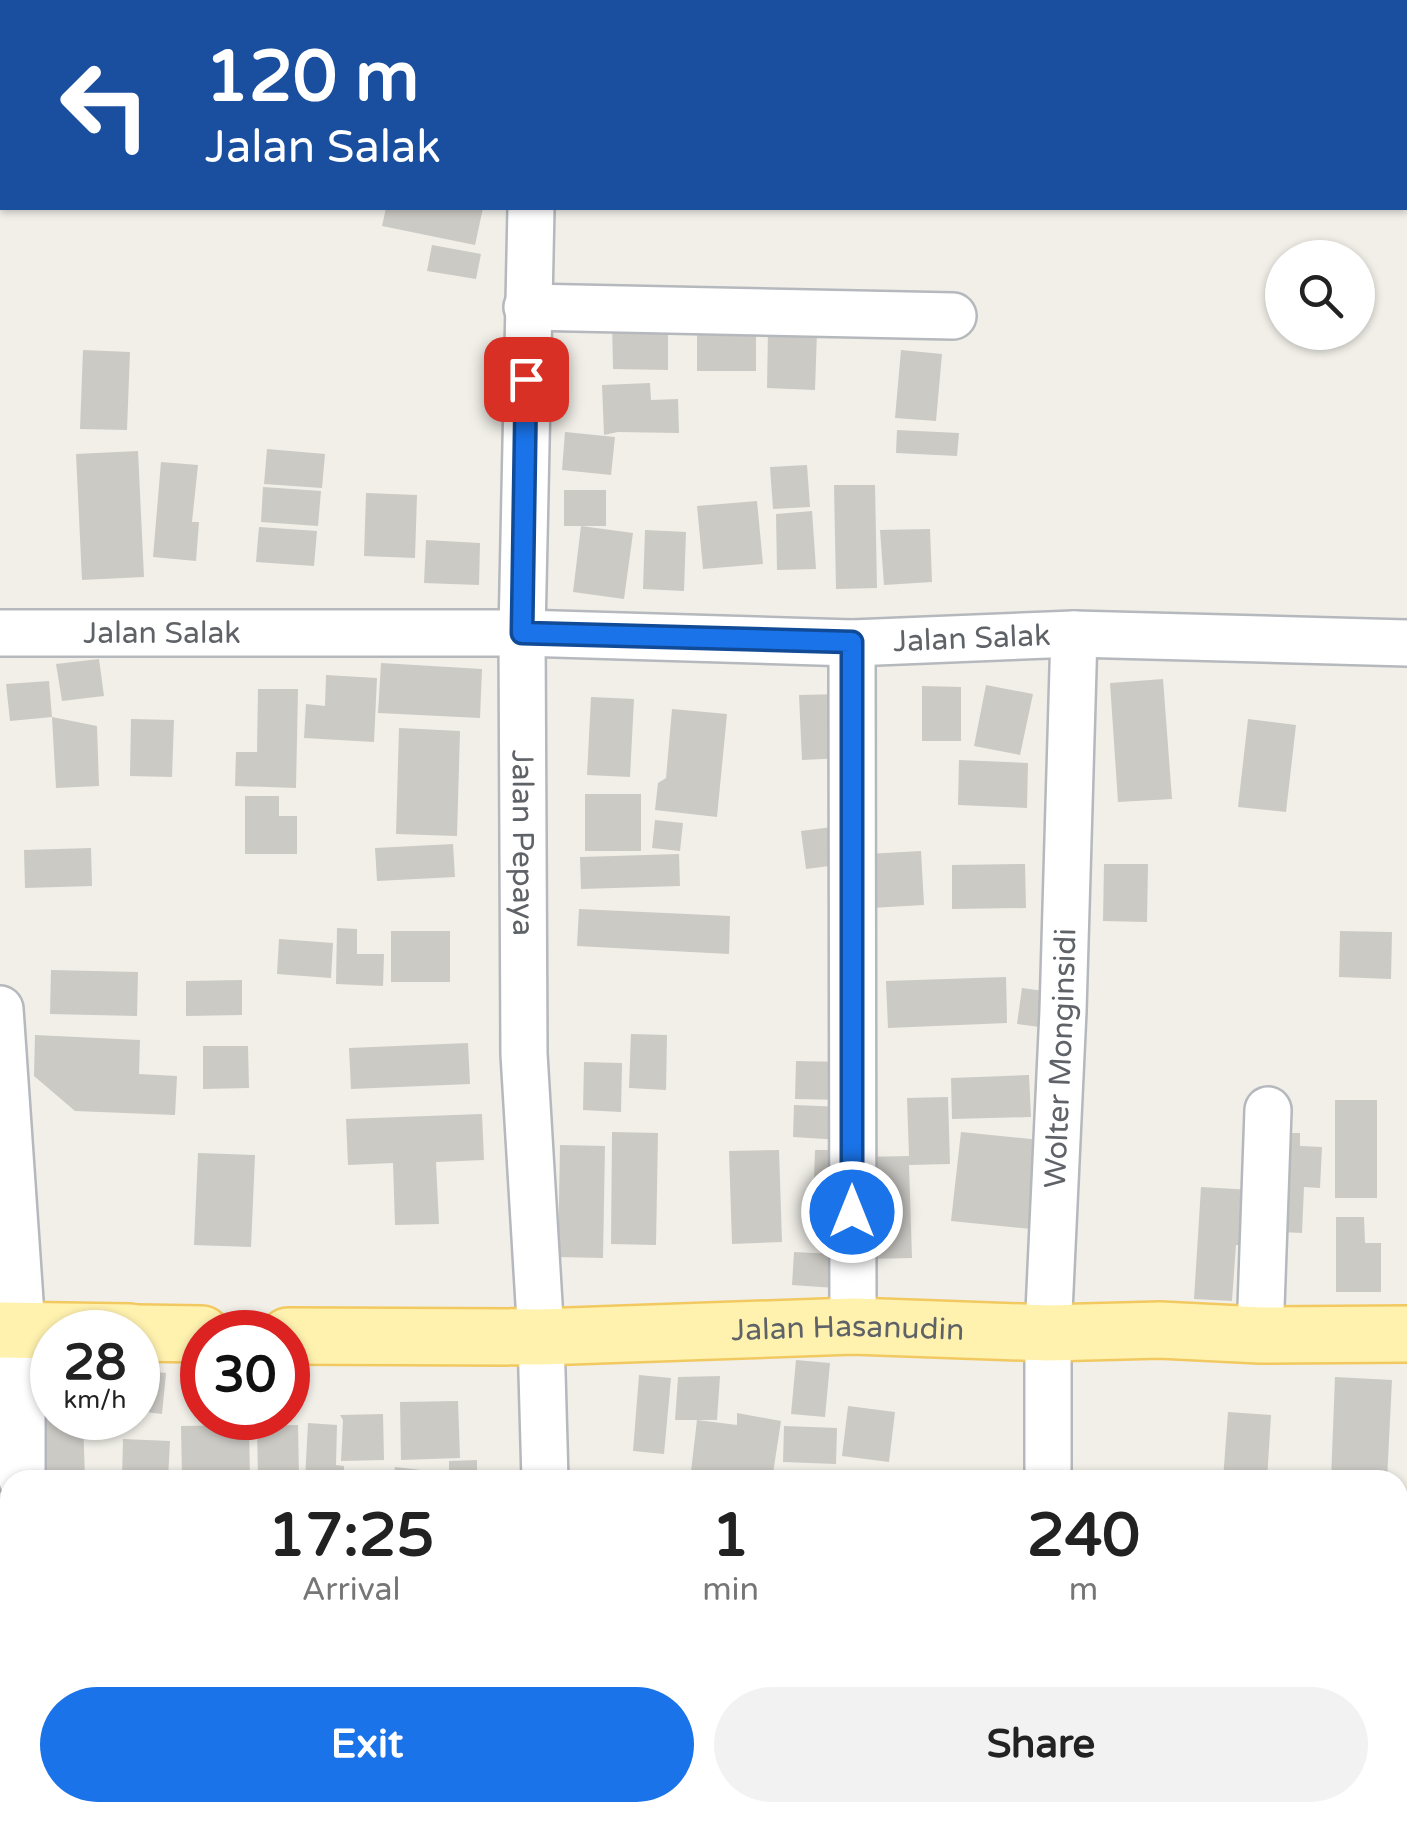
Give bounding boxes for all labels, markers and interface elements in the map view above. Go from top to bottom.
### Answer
text: 120 m [205,36,419,120]
icon: left [40,40,170,170]
text: Jalan Salak [205,121,441,175]
map controls [1265,240,1375,350]
button: search [1265,240,1375,350]
pin [484,337,569,422]
icon: arrive [499,352,554,407]
street label: Jalan Salak [83,615,241,652]
street label: Jalan Salak [892,617,1051,660]
street label: Jalan Pepaya [504,750,541,936]
street label: Wolter Monginsidi [1037,928,1084,1189]
position arrow [800,1160,904,1264]
street label: Jalan Hasanudin [731,1308,965,1349]
speed limit sign: 30 [180,1310,310,1440]
text: 28 [64,1333,126,1393]
text: km/h [64,1385,126,1415]
text: 17:25 [268,1500,434,1572]
text: 1 [712,1500,749,1572]
text: 240 [1027,1500,1140,1572]
text: Arrival [302,1571,401,1609]
text: min [702,1571,759,1609]
text: m [1069,1571,1098,1609]
button: Exit [40,1687,694,1802]
button: Share [714,1687,1368,1802]

